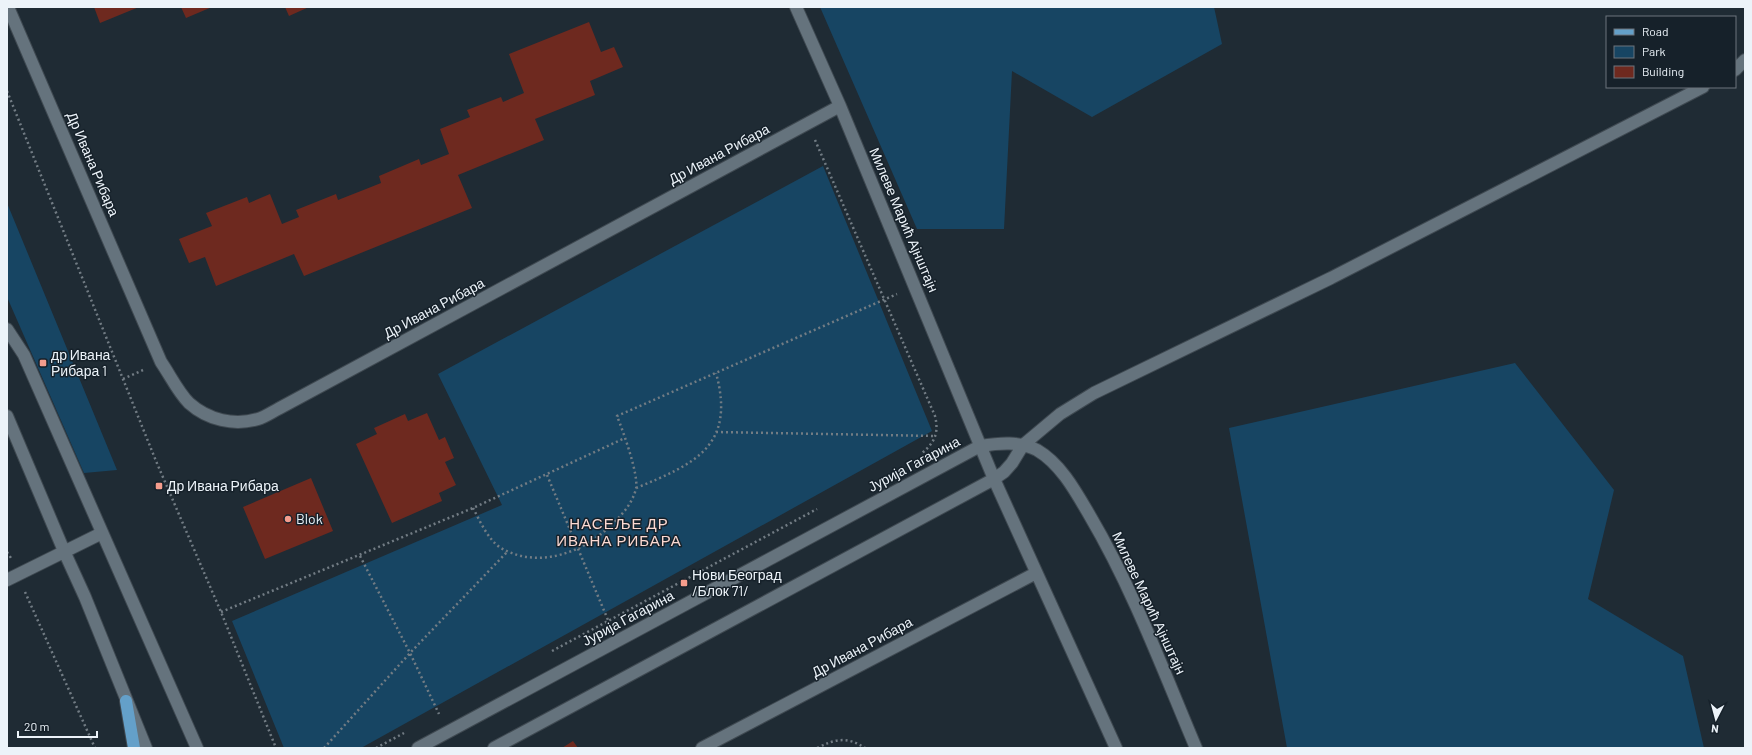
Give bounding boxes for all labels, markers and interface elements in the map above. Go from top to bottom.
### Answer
legend [1606,16,1736,88]
text: Road [1642,24,1669,38]
text: Park [1642,44,1666,58]
text: Building [1642,64,1684,78]
street label: Др Ивана Рибара [64,109,123,219]
street label: Др Ивана Рибара [665,120,772,187]
street label: Милеве Марић Ајнштајн [866,145,943,295]
street label: Др Ивана Рибара [380,274,487,341]
place label: др Ивана Рибара 1 [51,346,111,379]
marker: др Ивана Рибара 1 [38,358,48,368]
street label: Јурија Гагарина [865,432,963,495]
place label: Др Ивана Рибара [167,477,279,494]
marker: Др Ивана Рибара [154,481,164,491]
place label: Blok [296,510,323,527]
marker: Blok [283,514,293,524]
district label: НАСЕЉЕ ДР ИВАНА РИБАРА [556,514,682,549]
street label: Милеве Марић Ајнштајн [1109,529,1190,677]
place label: Нови Београд /Блок 71/ [692,566,782,599]
marker: Нови Београд /Блок 71/ [679,578,689,588]
street label: Јурија Гагарина [579,586,677,649]
street label: Др Ивана Рибара [808,613,915,680]
north arrow [1696,699,1736,739]
scale bar [18,713,97,739]
text: 20 m [24,719,50,733]
text: N [1711,723,1719,736]

